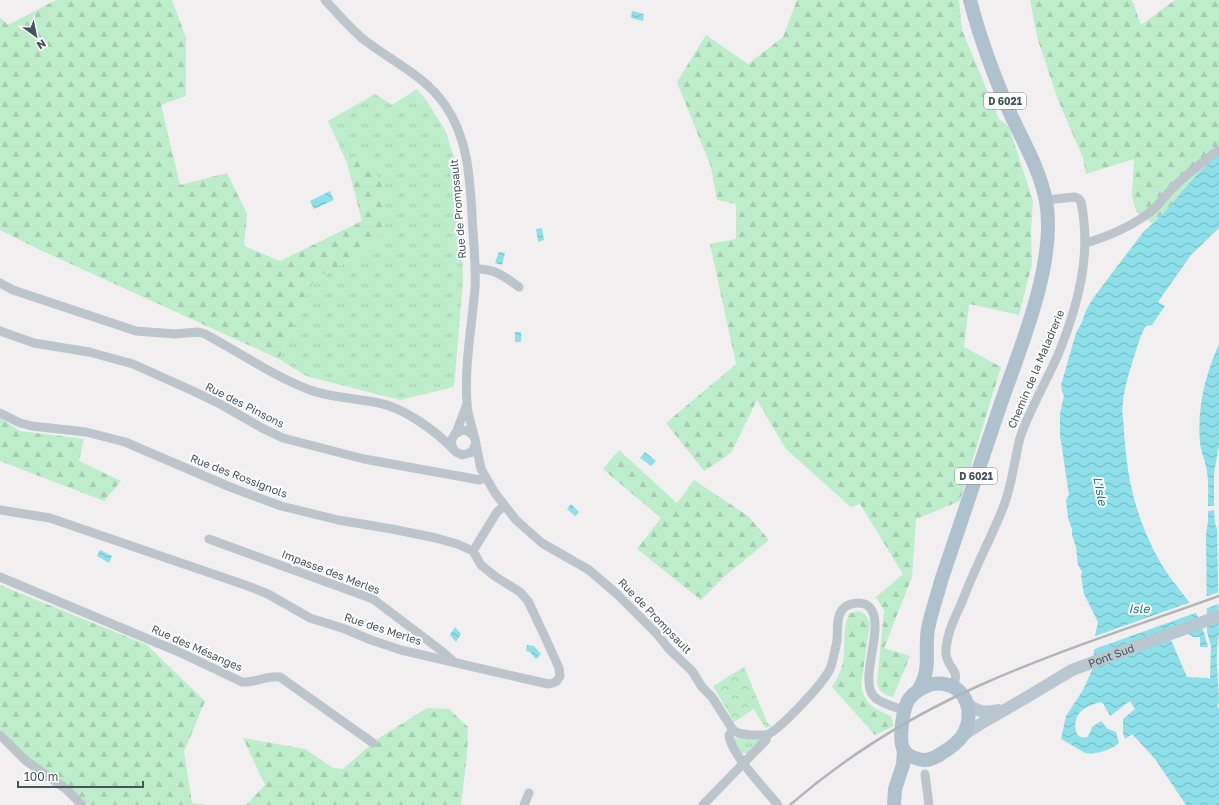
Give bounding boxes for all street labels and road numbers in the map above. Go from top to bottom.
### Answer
road number: D 6021 [984,93,1026,109]
street label: Rue de Prompsault [447,159,468,259]
street label: Chemin de la Maladrerie [1005,308,1066,430]
street label: Rue des Pinsons [204,379,287,430]
street label: Rue des Rossignols [189,451,290,500]
road number: D 6021 [955,468,997,484]
street label: Impasse des Merles [280,547,382,596]
street label: Rue de Prompsault [616,575,695,656]
street label: Rue des Merles [343,610,424,647]
street label: Rue des Mésanges [150,622,245,674]
street label: Pont Sud [1086,641,1136,670]

